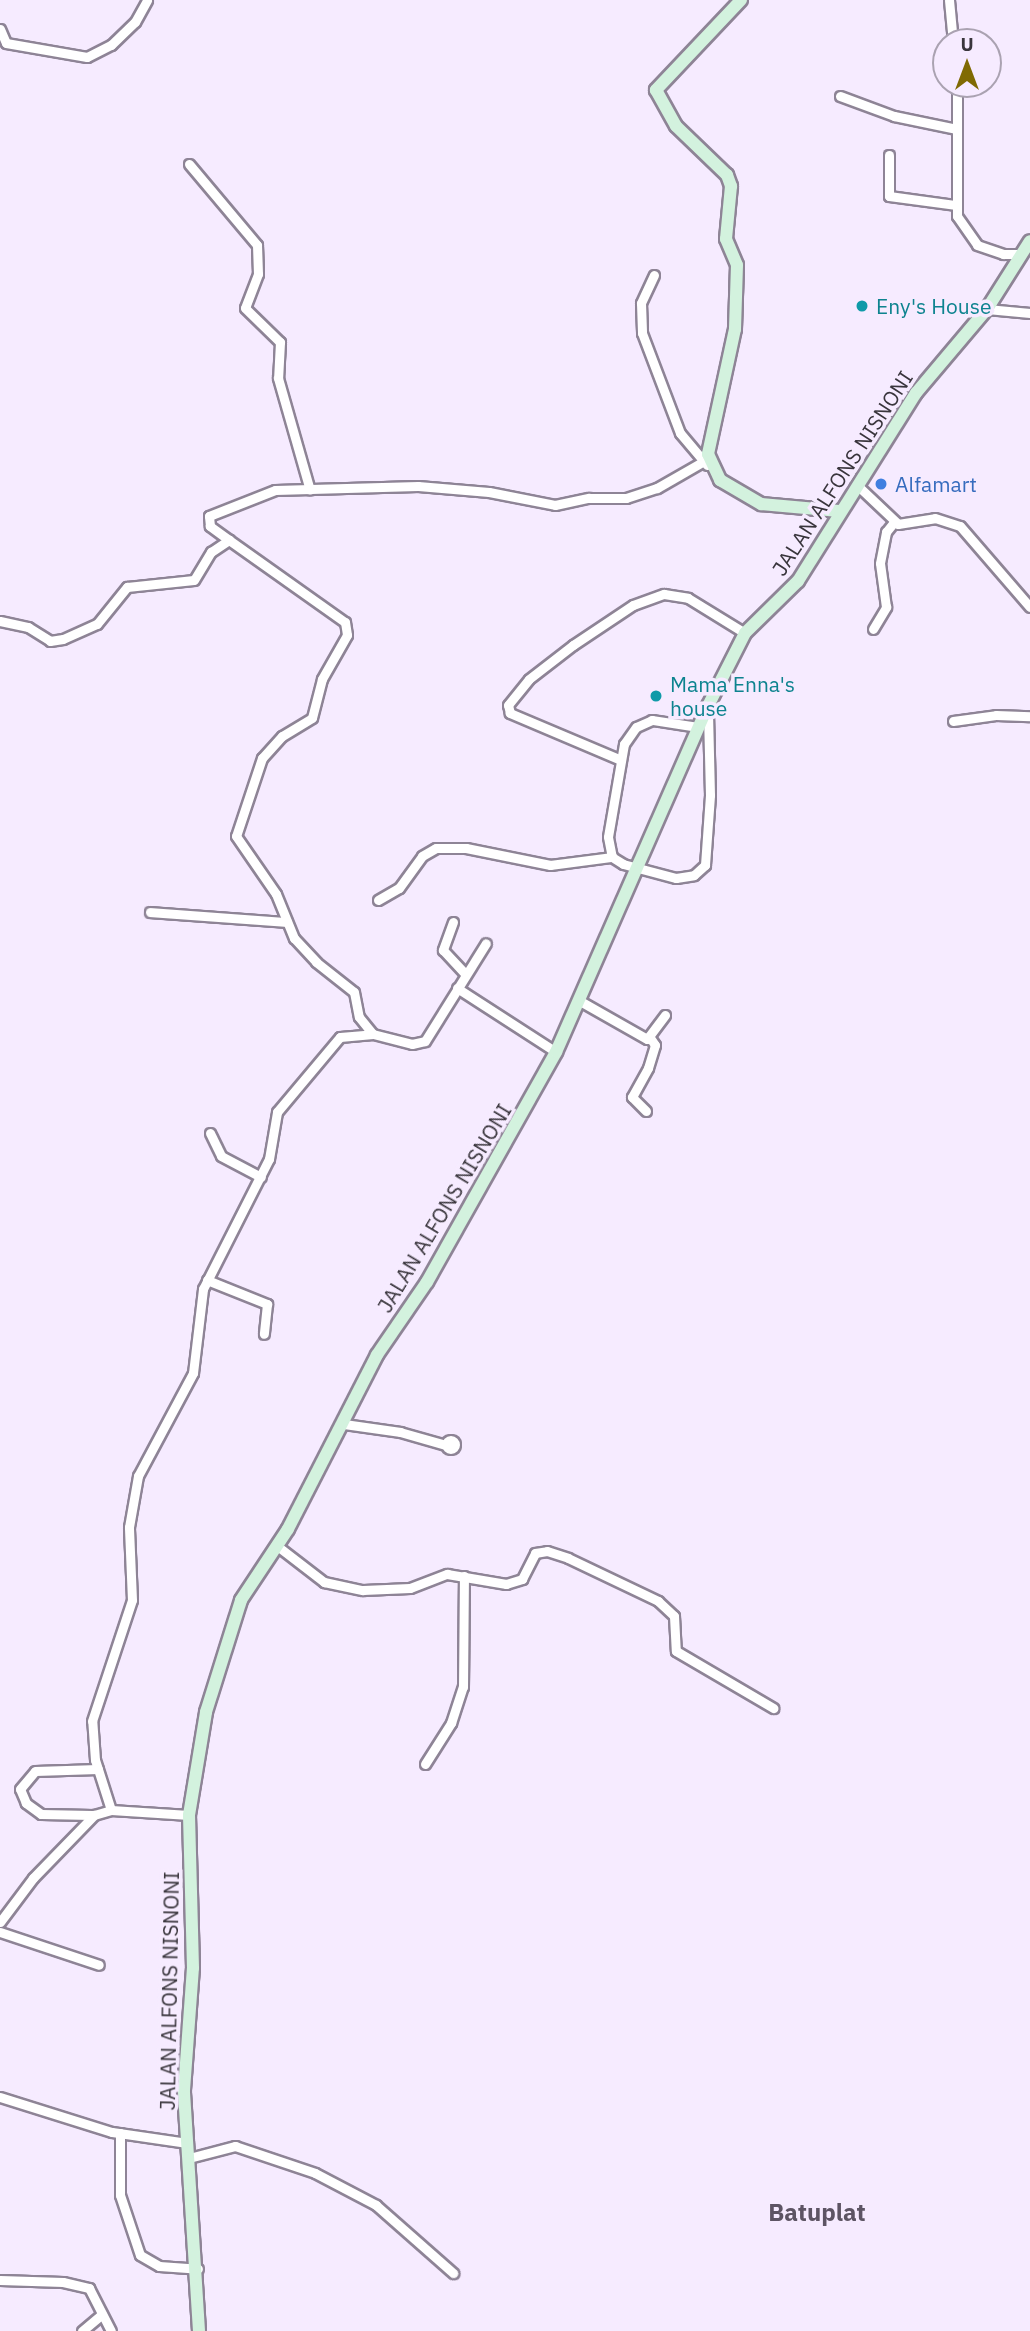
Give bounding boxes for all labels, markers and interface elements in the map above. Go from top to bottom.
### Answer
north arrow [932,28,1002,98]
text: U [960,32,974,56]
place label: Eny's House [876,293,991,319]
marker: Eny's House [854,298,870,314]
street label: JALAN ALFONS NISNONI [766,366,918,580]
place label: Alfamart [895,471,977,497]
marker: Alfamart [873,476,889,492]
place label: Mama Enna's house [670,671,795,721]
marker: Mama Enna's house [648,688,664,704]
street label: JALAN ALFONS NISNONI [372,1099,516,1317]
street label: JALAN ALFONS NISNONI [154,1871,184,2111]
district label: Batuplat [768,2199,866,2227]

